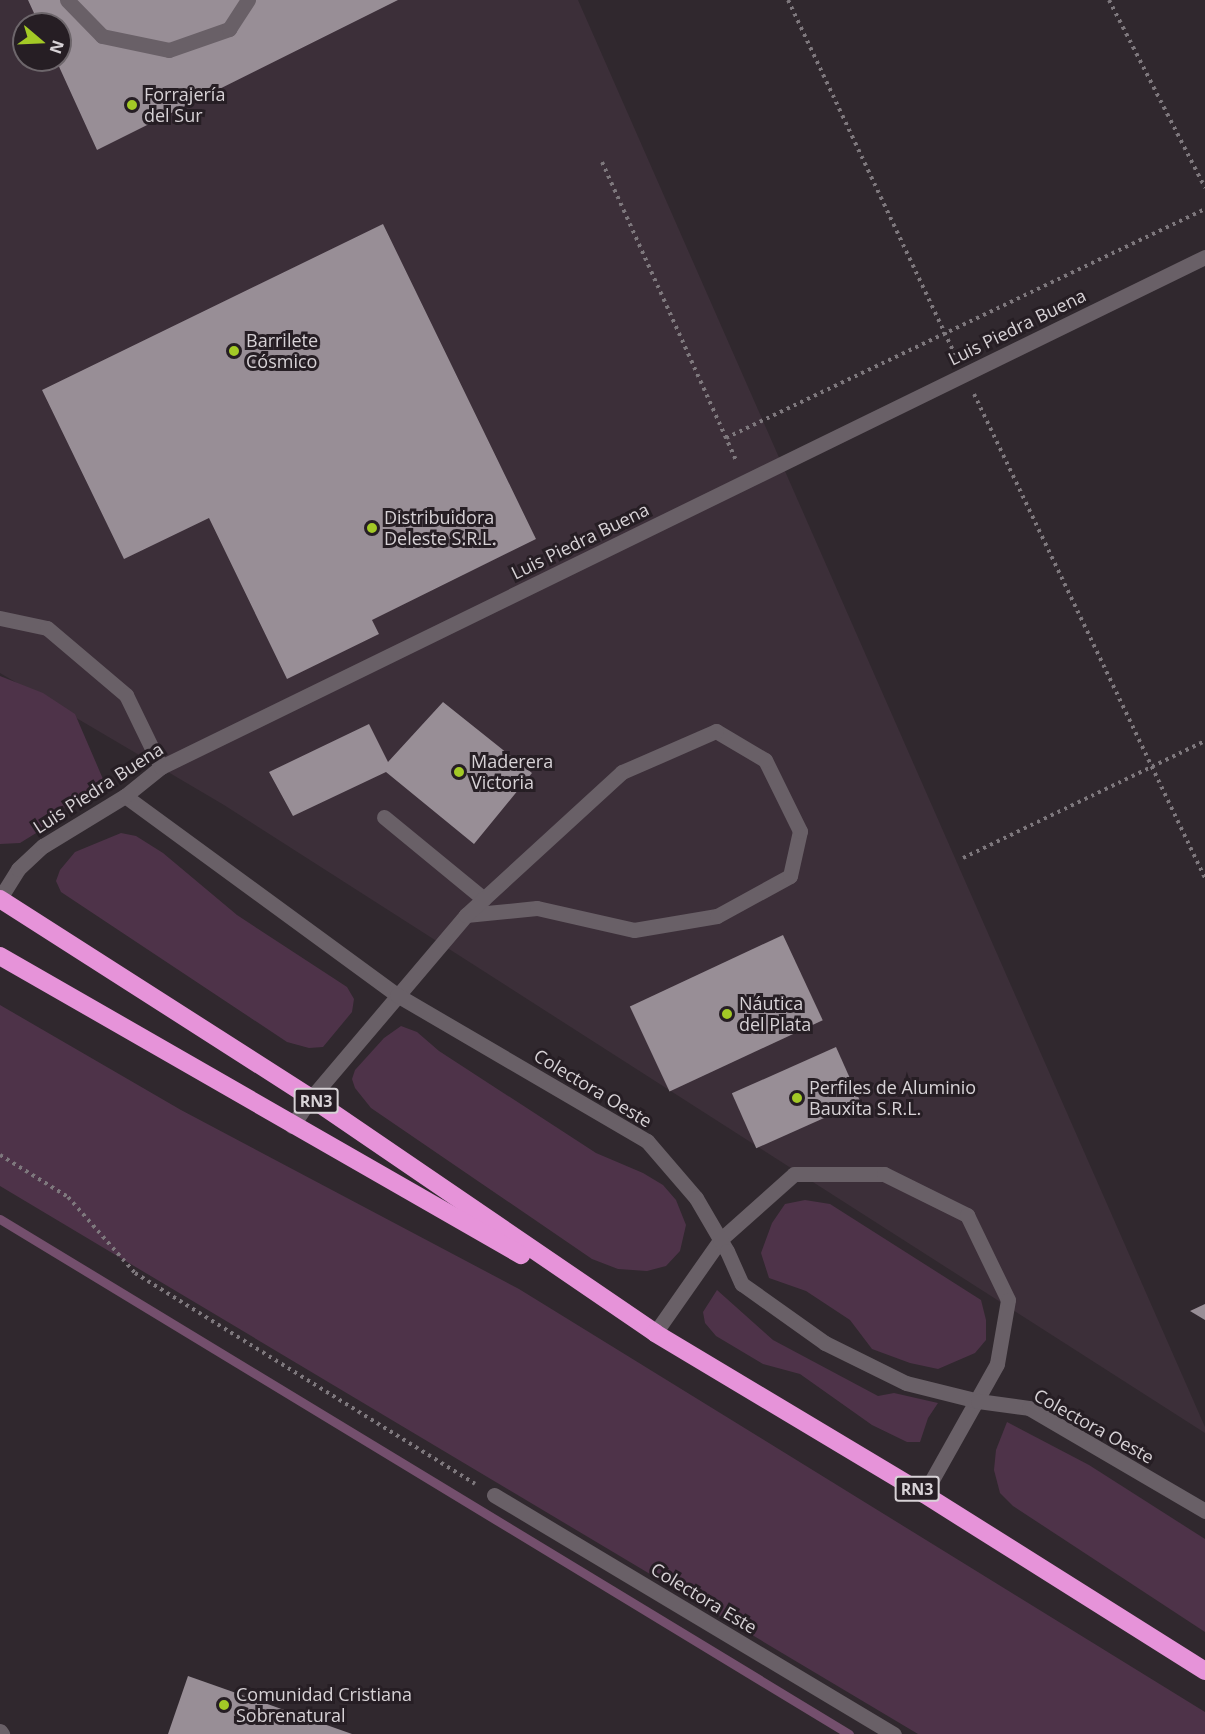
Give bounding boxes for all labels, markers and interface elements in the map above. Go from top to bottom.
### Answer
north arrow [12,12,72,72]
text: N [45,37,70,57]
place label: Forrajería del Sur [144,84,225,127]
marker: Forrajería del Sur [125,98,139,112]
street label: Luis Piedra Buena [945,284,1089,370]
place label: Barrilete Cósmico [246,330,318,372]
marker: Barrilete Cósmico [227,344,241,358]
street label: Luis Piedra Buena [508,498,652,584]
place label: Distribuidora Deleste S.R.L. [384,507,496,550]
marker: Distribuidora Deleste S.R.L. [365,521,379,535]
street label: Luis Piedra Buena [29,738,167,838]
place label: Maderera Victoria [471,751,553,794]
marker: Maderera Victoria [452,765,466,779]
place label: Náutica del Plata [739,993,811,1036]
marker: Náutica del Plata [720,1007,734,1021]
street label: Colectora Oeste [530,1044,656,1132]
place label: Perfiles de Aluminio Bauxita S.R.L. [809,1077,976,1120]
road number: RN3 [294,1088,338,1114]
marker: Perfiles de Aluminio Bauxita S.R.L. [790,1091,804,1105]
street label: Colectora Oeste [1030,1384,1158,1468]
road number: RN3 [894,1476,940,1502]
street label: Colectora Este [647,1558,761,1638]
place label: Comunidad Cristiana Sobrenatural [236,1684,412,1726]
marker: Comunidad Cristiana Sobrenatural [217,1698,231,1712]

